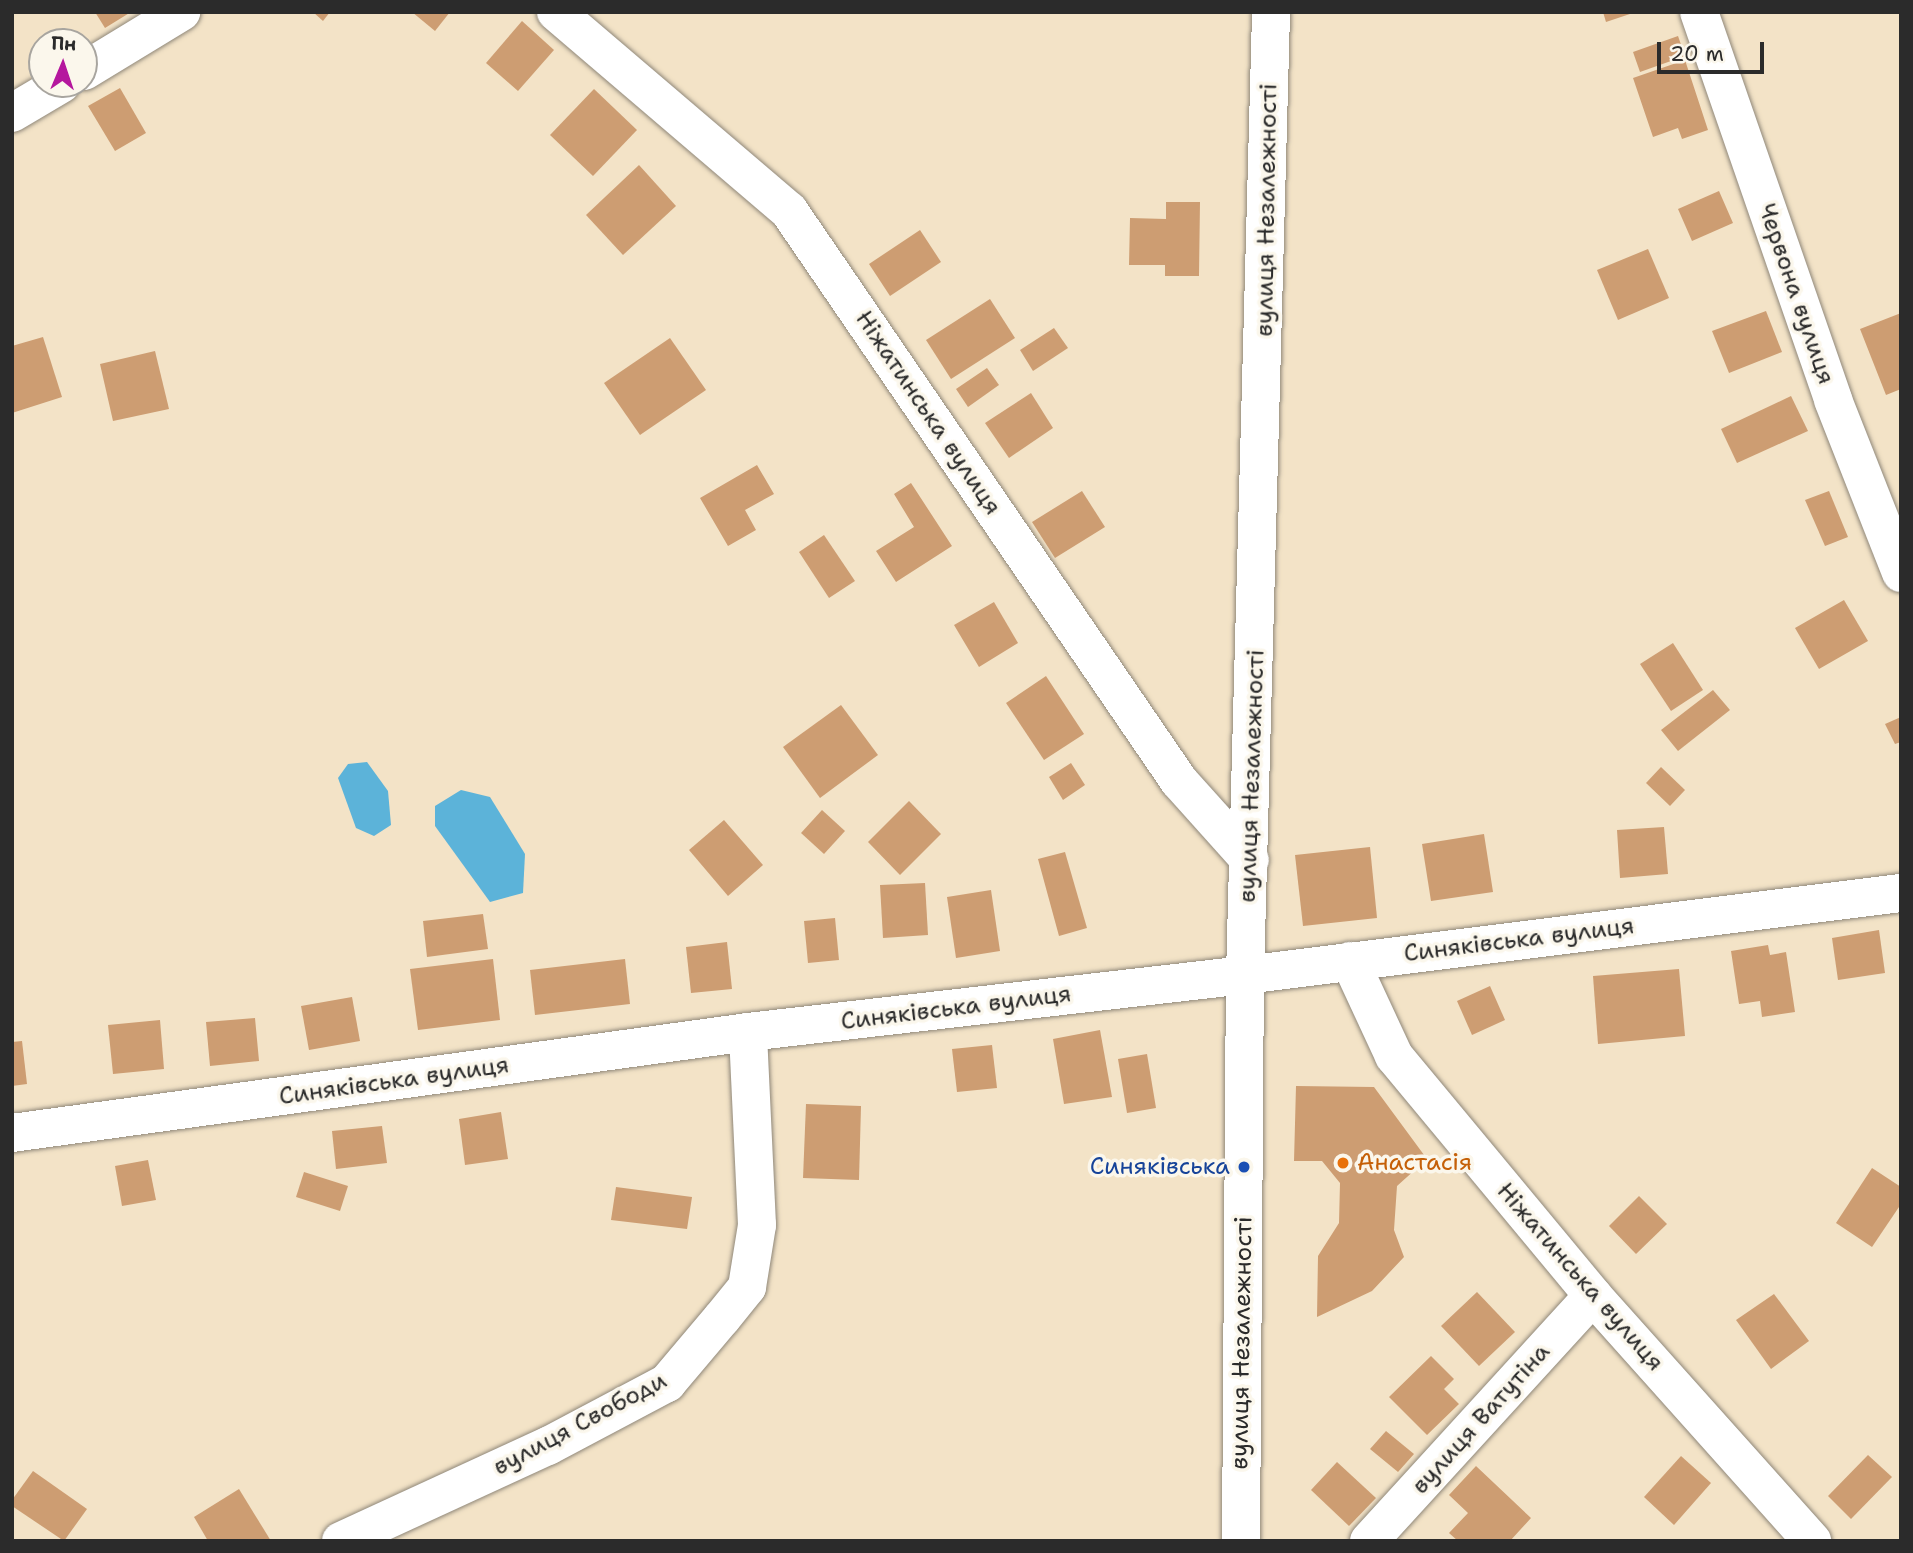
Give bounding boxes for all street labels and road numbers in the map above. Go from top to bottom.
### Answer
street label: вулиця Незалежності [1250,83,1284,337]
street label: Червона вулиця [1752,200,1840,388]
street label: Ніжатинська вулиця [849,306,1007,520]
street label: вулиця Незалежності [1233,649,1271,903]
street label: Синяківська вулиця [1402,912,1636,968]
street label: Синяківська вулиця [839,980,1073,1036]
street label: Синяківська вулиця [277,1051,511,1111]
street label: Ніжатинська вулиця [1490,1177,1670,1377]
street label: вулиця Незалежності [1225,1216,1259,1470]
street label: вулиця Ватутіна [1406,1338,1556,1500]
street label: вулиця Свободи [488,1366,672,1482]

